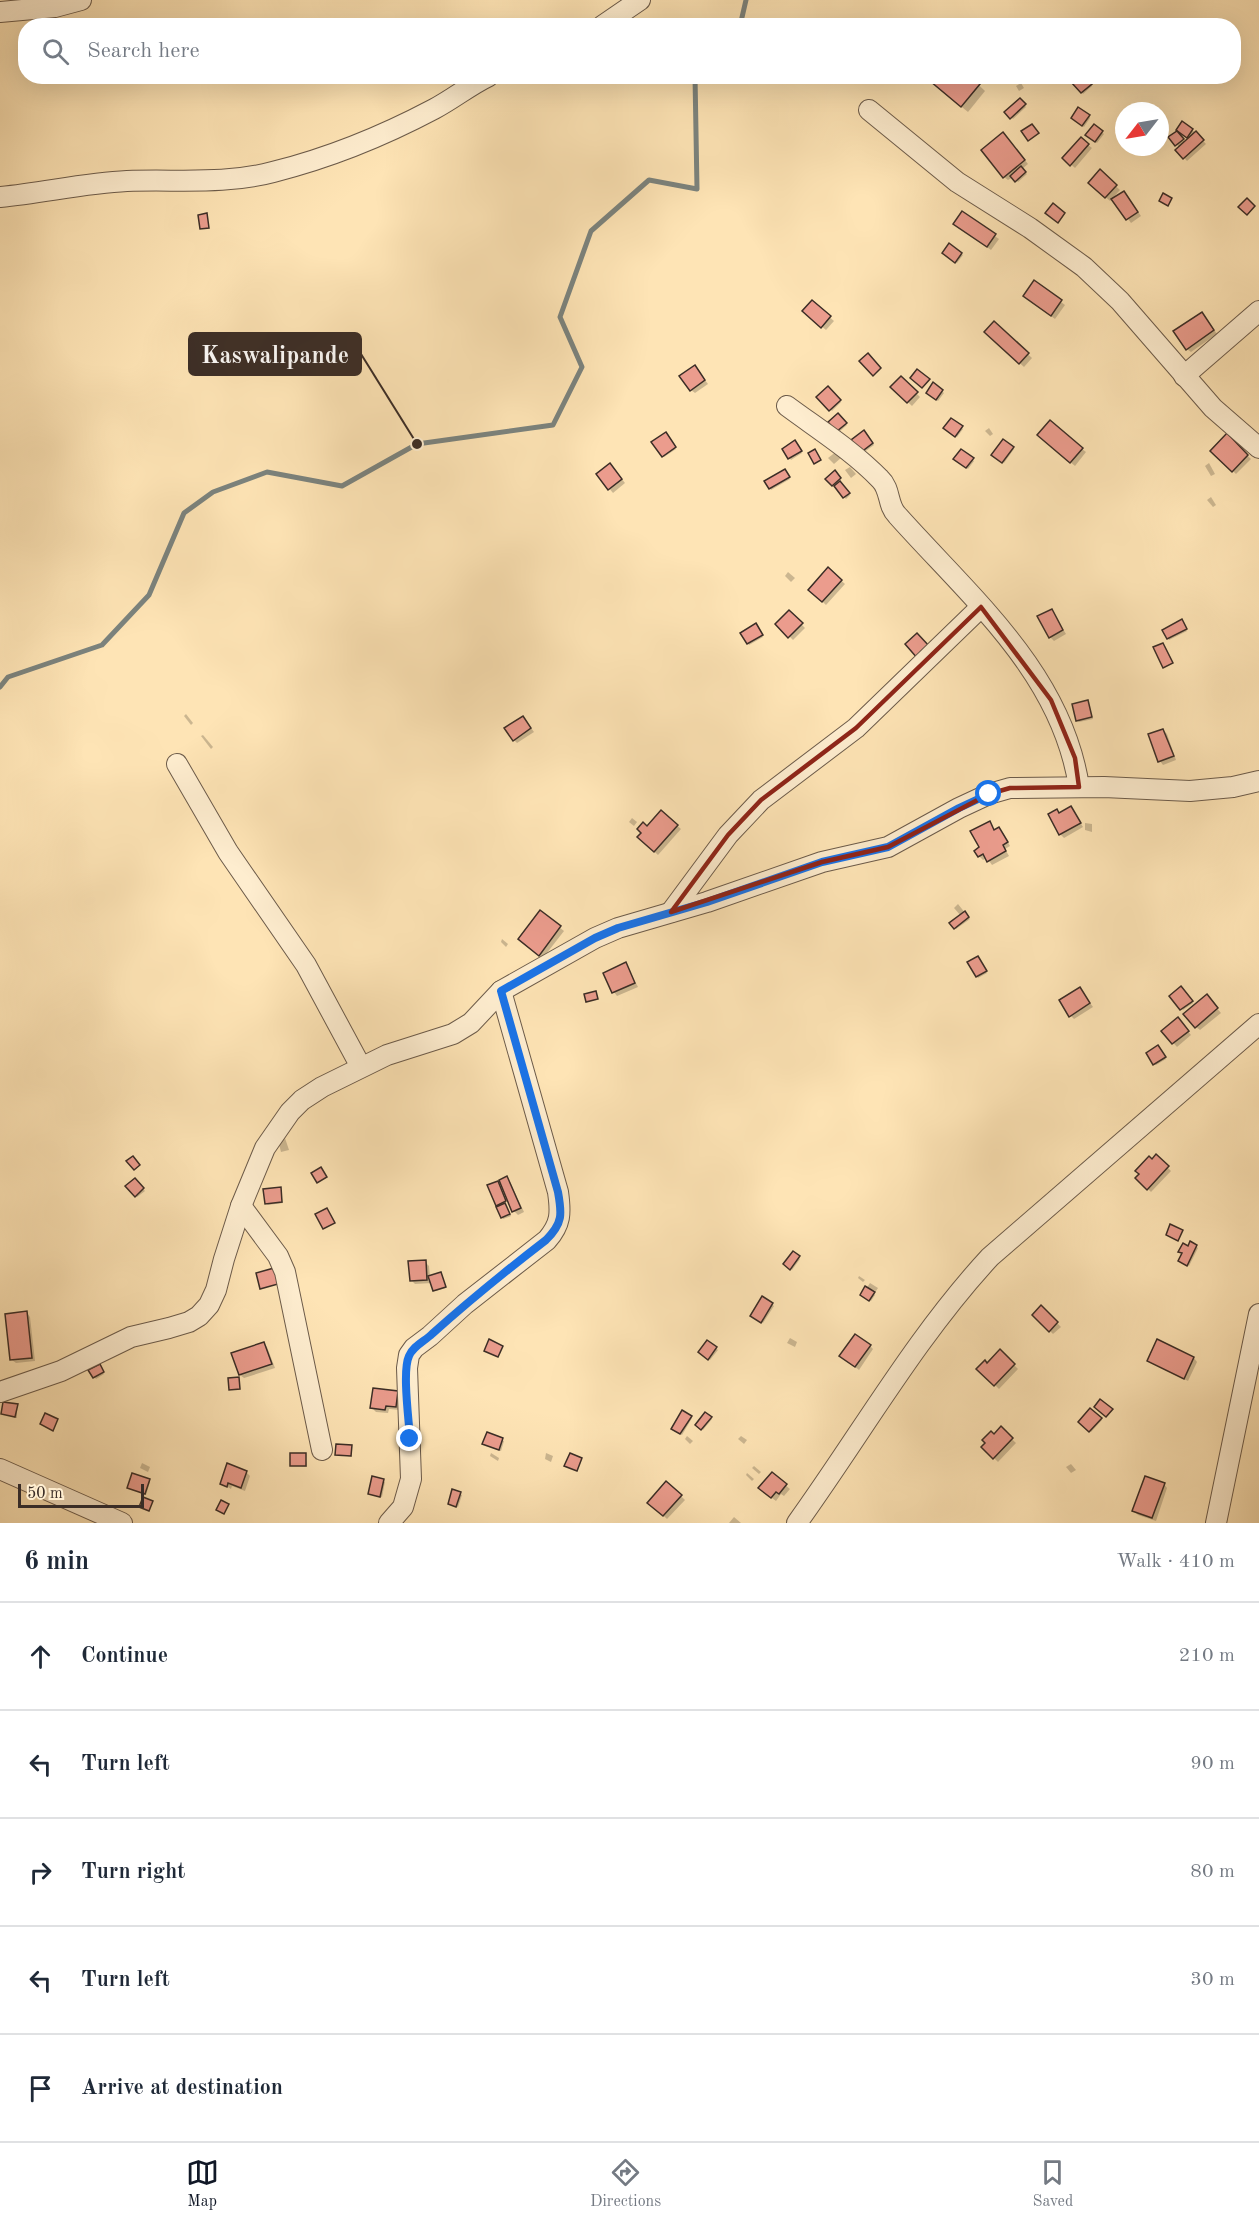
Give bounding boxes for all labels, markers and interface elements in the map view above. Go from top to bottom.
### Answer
search box [18,18,1241,84]
icon: search [39,35,72,68]
text: Search here [87,40,200,62]
north arrow [1115,102,1169,156]
callout: Kaswalipande [189,333,361,375]
text: Kaswalipande [201,345,349,369]
route start [975,780,1001,806]
route end [396,1425,422,1451]
scale bar [18,1481,144,1508]
text: 50 m [27,1486,63,1502]
text: 6 min [24,1549,89,1575]
text: Walk · 410 m [1116,1552,1235,1572]
icon: ahead [24,1640,57,1673]
text: Continue [81,1645,168,1667]
text: 210 m [1179,1646,1235,1666]
icon: left [24,1748,57,1781]
text: Turn left [81,1753,170,1775]
text: 90 m [1190,1754,1235,1774]
icon: right [24,1856,57,1889]
text: Turn right [81,1861,185,1883]
text: 80 m [1190,1862,1235,1882]
icon: left [24,1964,57,1997]
text: Turn left [81,1969,170,1991]
text: 30 m [1190,1970,1235,1990]
icon: arrive [24,2072,57,2105]
text: Arrive at destination [81,2077,283,2099]
tab: Map [186,2156,219,2212]
tab: Directions [590,2156,661,2212]
tab: Saved [1033,2156,1073,2212]

